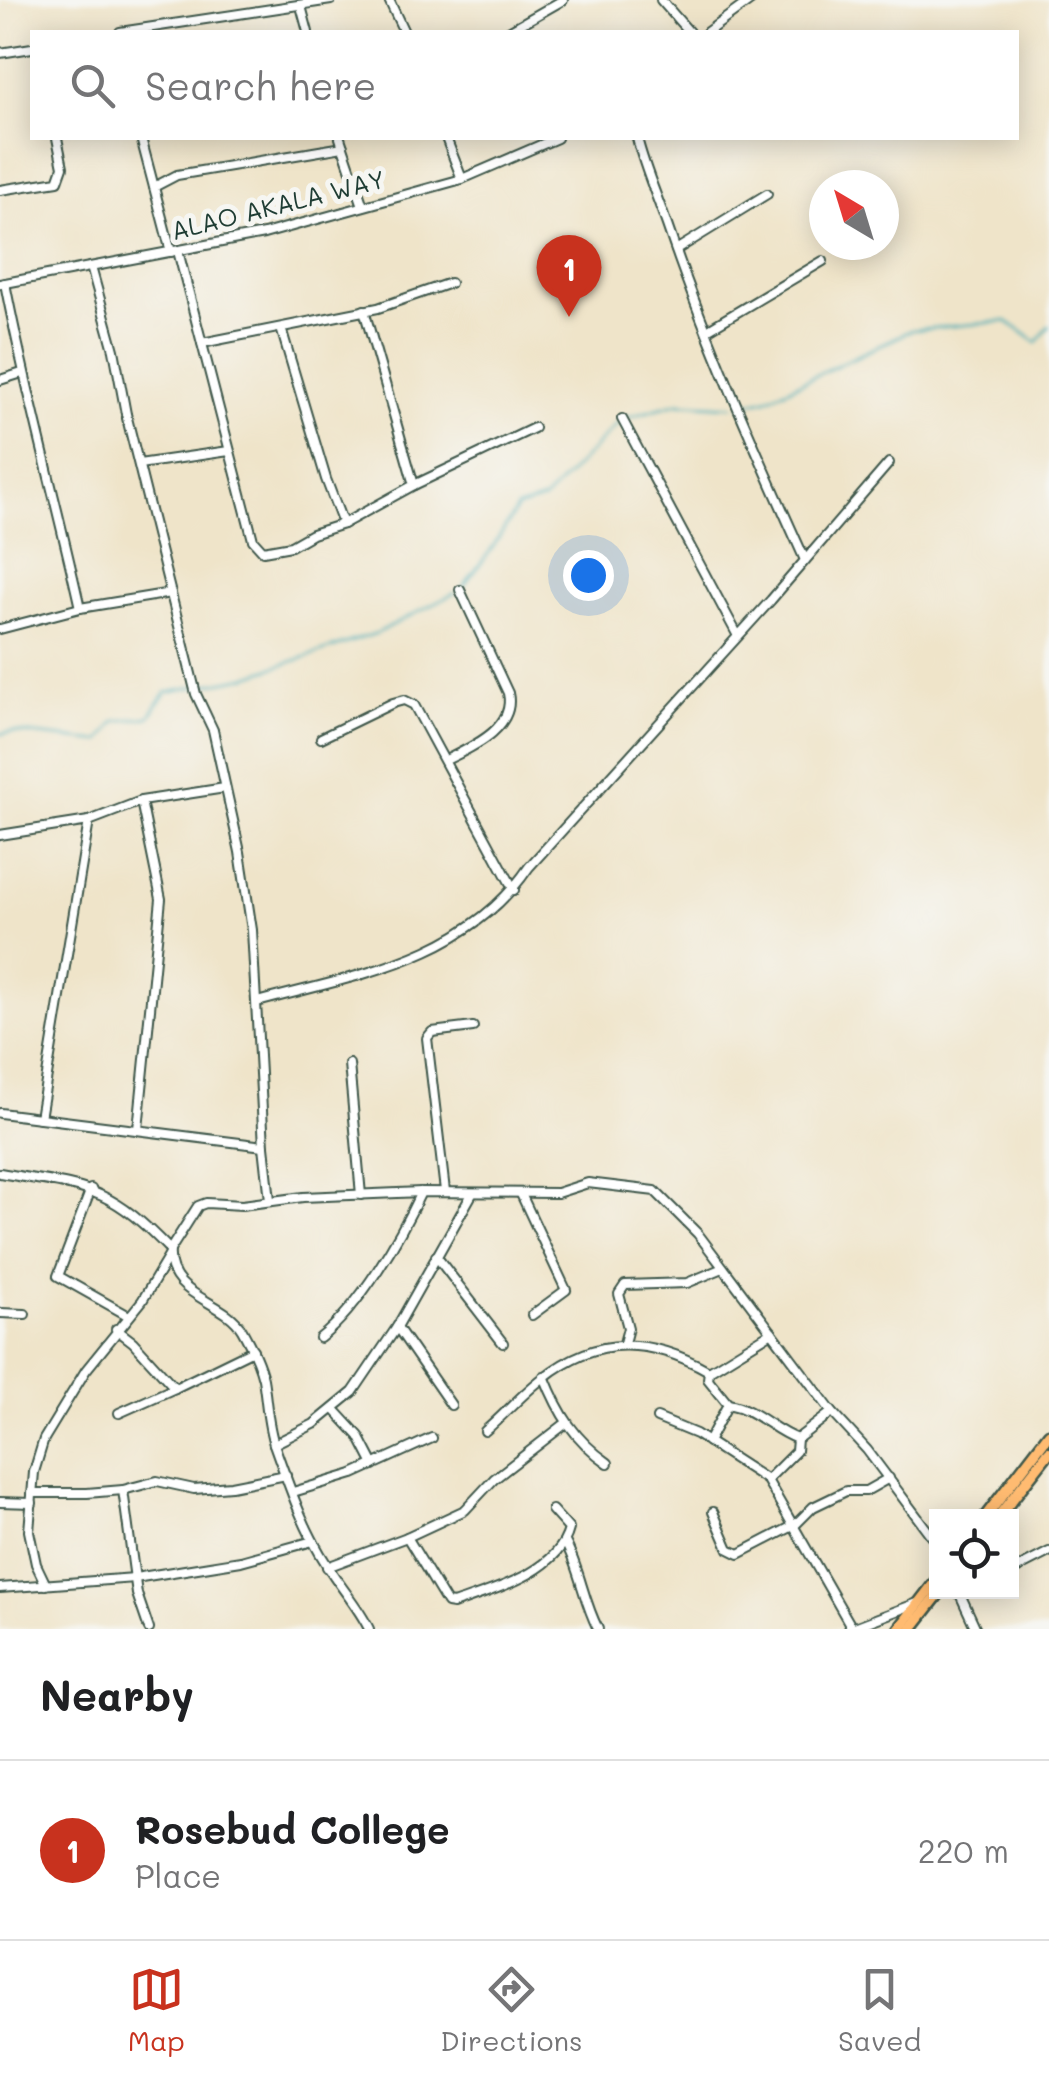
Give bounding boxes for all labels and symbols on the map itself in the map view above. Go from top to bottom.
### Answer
street label: ALAO AKALA WAY [167,162,388,246]
north arrow [809,170,899,260]
pin: 1 [536,234,602,317]
your location [563,550,614,601]

